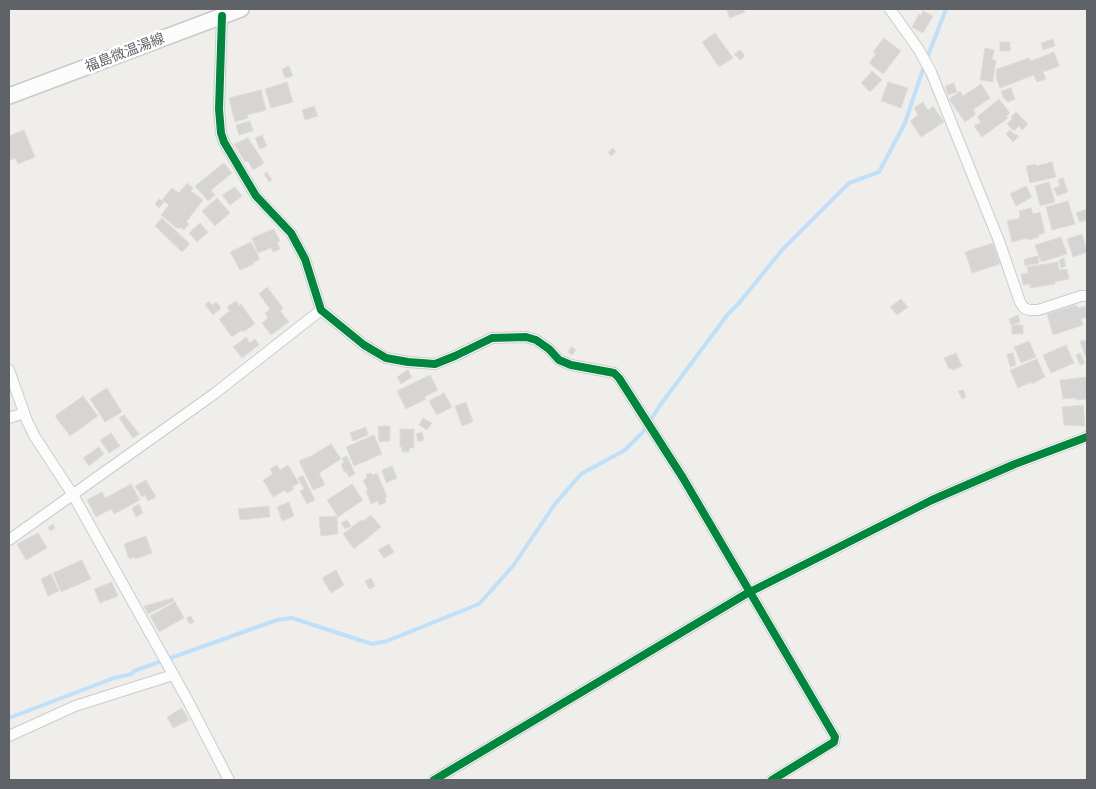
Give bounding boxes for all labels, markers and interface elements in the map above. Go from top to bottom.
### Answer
street label: 福島微温湯線 [83,30,167,76]

